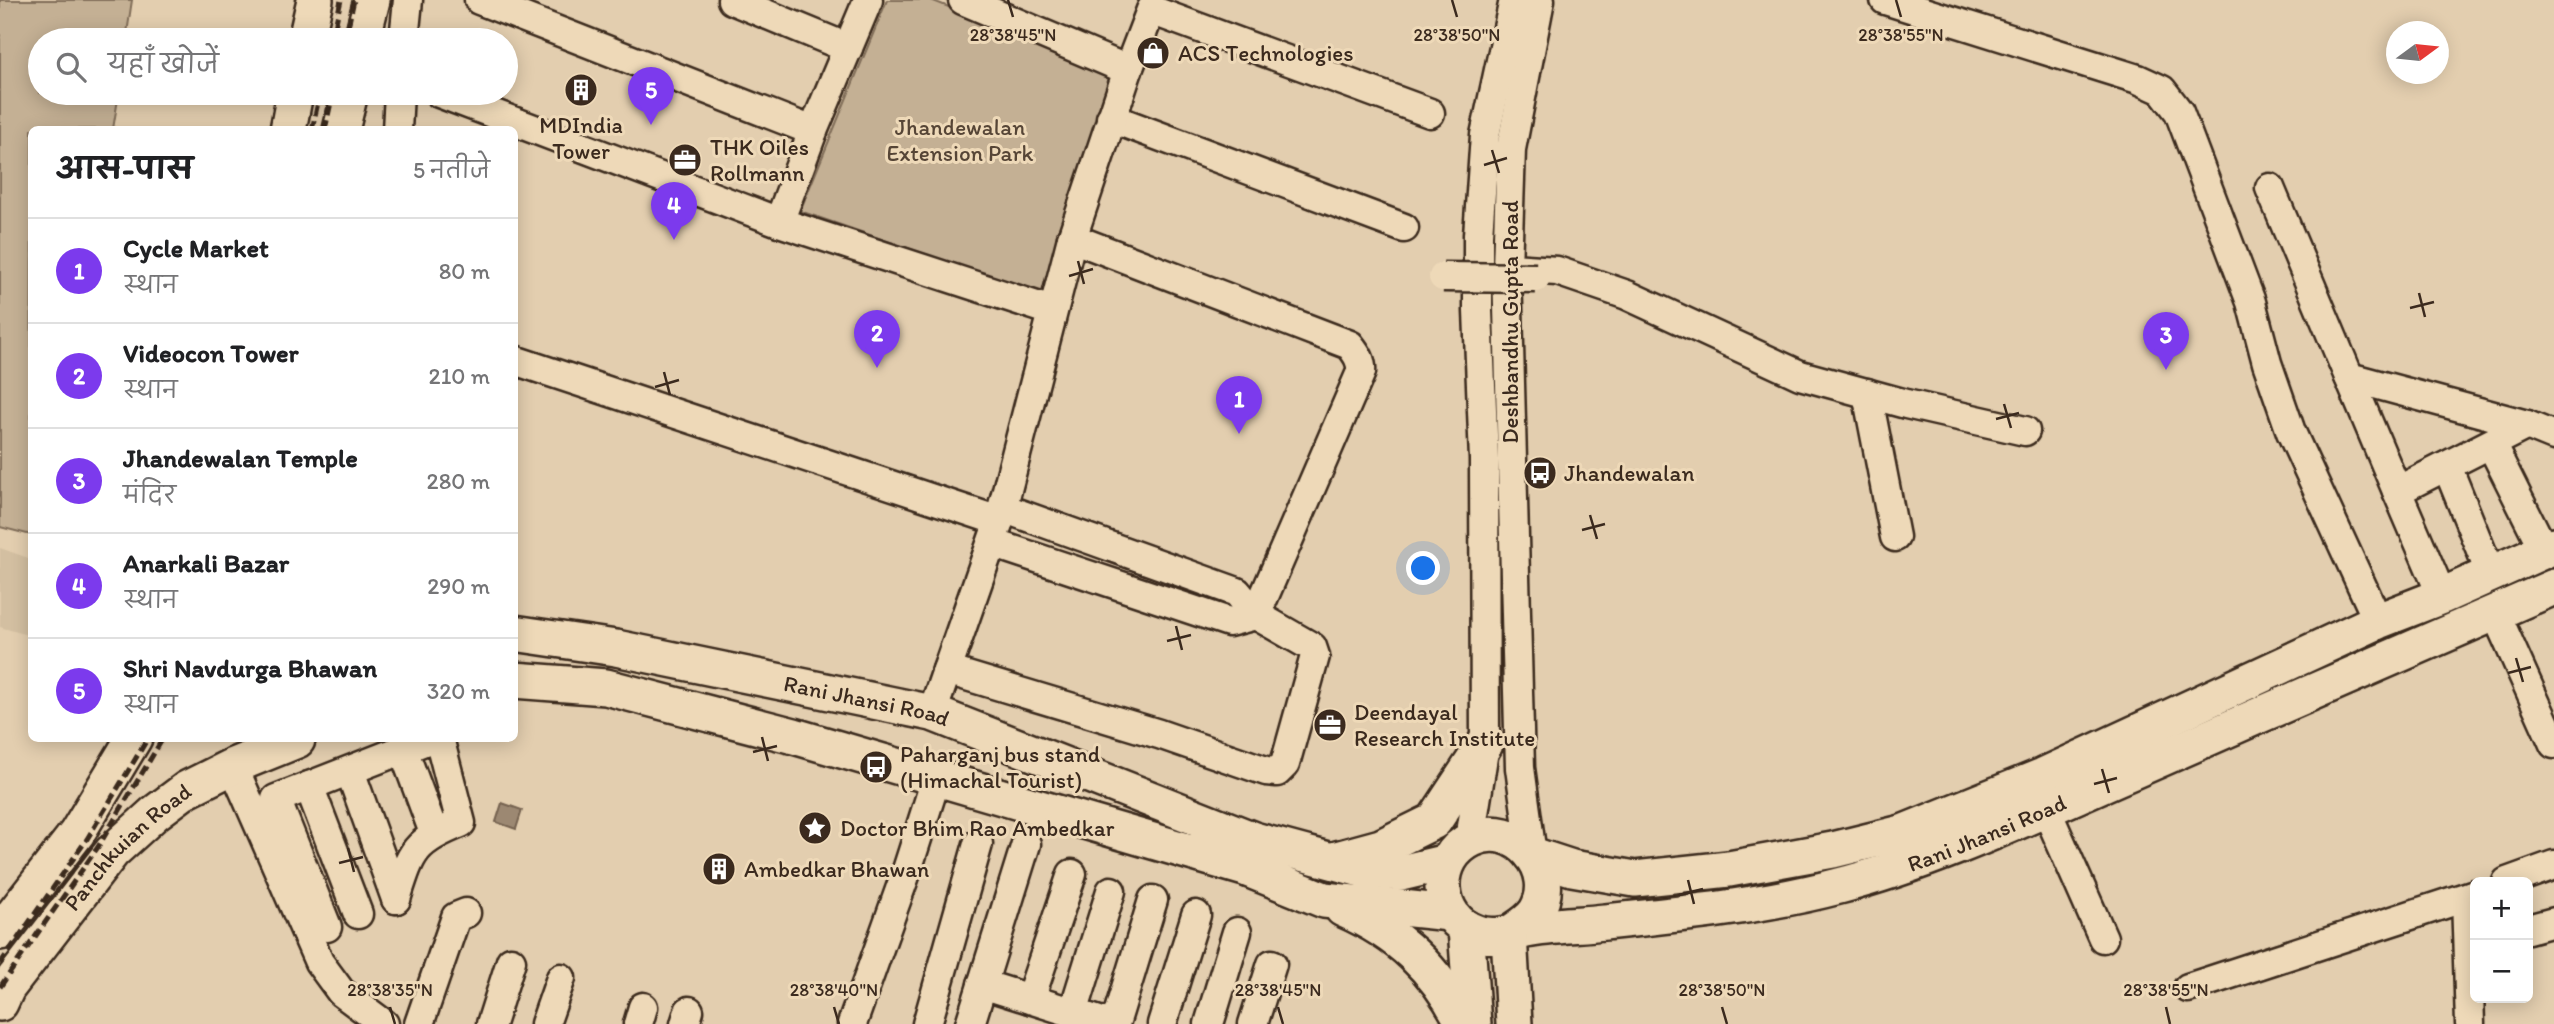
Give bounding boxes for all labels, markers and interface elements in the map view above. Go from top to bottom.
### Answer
north arrow [2386,21,2449,84]
text: 28°38'45"N [970,24,1056,46]
text: 28°38'50"N [1414,24,1500,46]
text: 28°38'55"N [1858,24,1944,46]
search box [28,28,518,105]
shop icon: ACS Technologies [1134,34,1172,72]
place label: ACS Technologies [1178,39,1354,67]
icon: search [52,48,90,86]
text: यहाँ खोजें [108,48,219,80]
pin: 5 [628,67,674,125]
building icon: MDIndia Tower [562,71,600,109]
place label: MDIndia Tower [539,111,623,165]
park label: Jhandewalan Extension Park [886,113,1034,167]
place label: THK Oiles Rollmann [710,133,809,187]
office icon: THK Oiles Rollmann [666,141,704,179]
text: आस-पास [56,150,193,187]
text: 5 नतीजे [413,156,490,184]
pin: 4 [651,182,697,240]
street label: Deshbandhu Gupta Road [1496,200,1524,444]
text: Cycle Market [123,232,269,264]
text: 1 [74,257,84,285]
text: 80 m [439,257,490,285]
text: स्थान [123,271,178,299]
pin: 2 [854,310,900,368]
pin: 3 [2143,312,2189,370]
text: Videocon Tower [123,337,298,369]
text: 2 [73,362,85,390]
text: 210 m [429,362,490,390]
text: स्थान [123,376,178,404]
pin: 1 [1216,376,1262,434]
text: Jhandewalan Temple [123,442,358,474]
bus stop icon: Jhandewalan [1521,454,1559,492]
place label: Jhandewalan [1564,459,1694,487]
text: 3 [73,467,85,495]
text: 280 m [427,467,490,495]
text: मंदिर [123,481,176,509]
text: Anarkali Bazar [123,547,289,579]
your location [1406,551,1440,585]
text: 4 [72,572,86,600]
text: 290 m [427,572,490,600]
text: स्थान [123,586,178,614]
text: Shri Navdurga Bhawan [123,652,377,684]
street label: Rani Jhansi Road [781,669,953,732]
text: 5 [73,677,85,705]
text: 320 m [427,677,490,705]
text: स्थान [123,691,178,719]
place label: Deendayal Research Institute [1354,698,1535,752]
office icon: Deendayal Research Institute [1311,706,1349,744]
place label: Paharganj bus stand (Himachal Tourist) [900,740,1100,794]
bus stop icon: Paharganj bus stand (Himachal Tourist) [857,748,895,786]
street label: Panchkuian Road [58,777,197,916]
street label: Rani Jhansi Road [1904,788,2070,878]
place icon: Doctor Bhim Rao Ambedkar [796,809,834,847]
place label: Doctor Bhim Rao Ambedkar [840,814,1115,842]
building icon: Ambedkar Bhawan [700,850,738,888]
place label: Ambedkar Bhawan [744,855,929,883]
map controls [2470,877,2533,1003]
button: + [2470,877,2533,940]
button: − [2470,940,2533,1003]
text: 28°38'35"N [347,979,433,1001]
text: 28°38'40"N [790,979,878,1001]
text: 28°38'45"N [1235,979,1321,1001]
text: 28°38'50"N [1679,979,1765,1001]
text: 28°38'55"N [2123,979,2209,1001]

